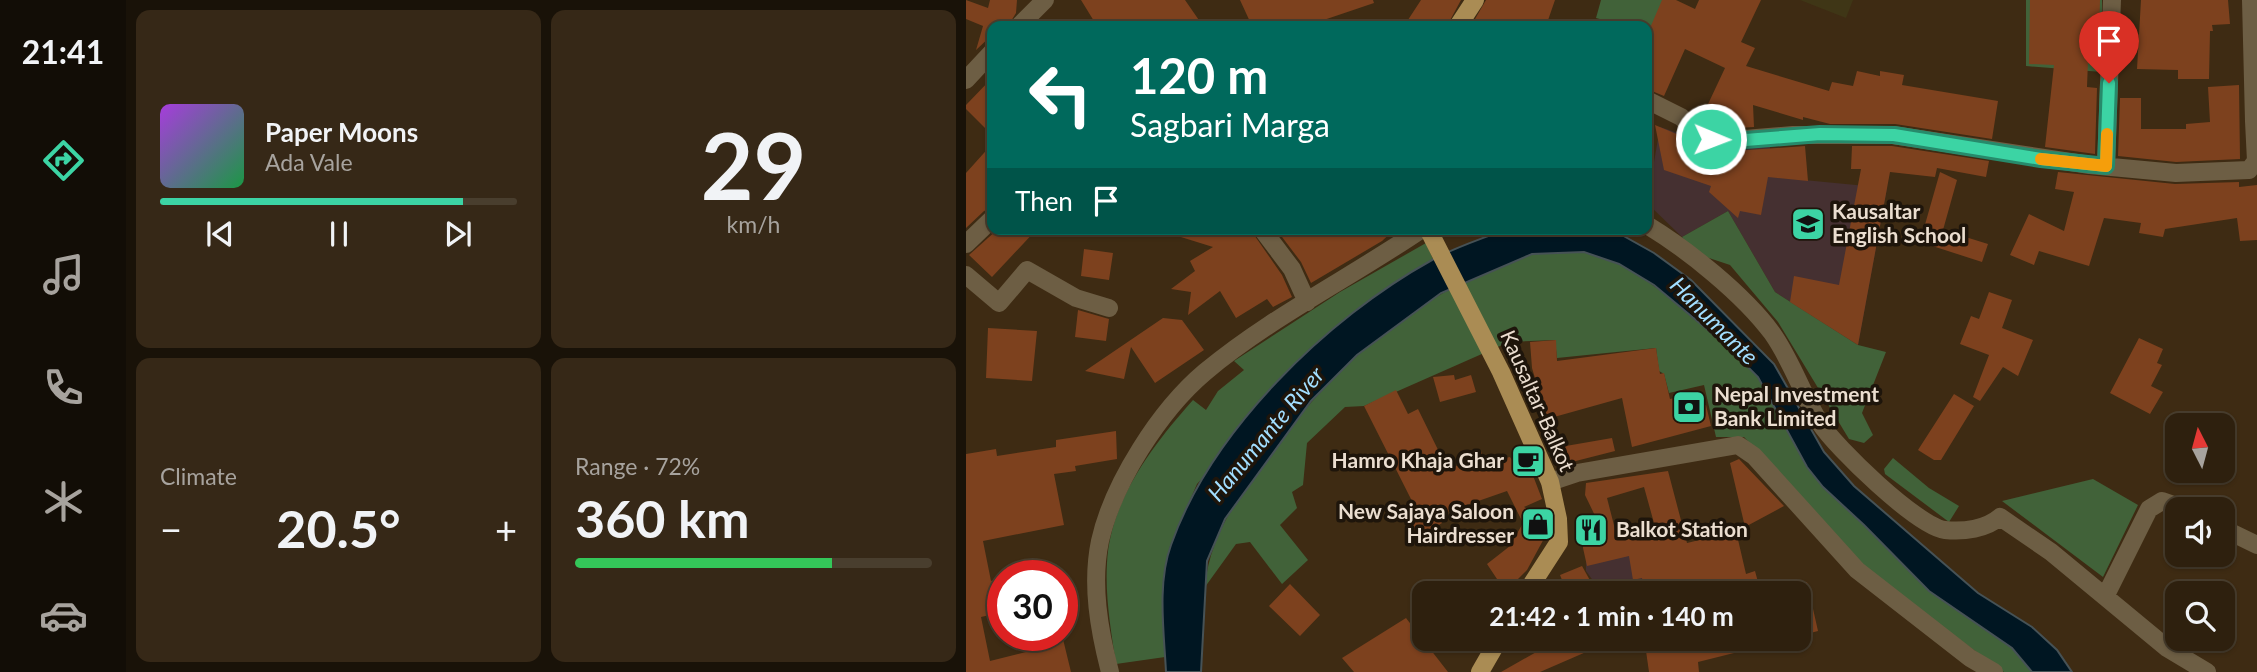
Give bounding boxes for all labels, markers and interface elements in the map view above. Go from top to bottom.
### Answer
pin [2079,11,2139,83]
icon: arrive [2090,22,2128,60]
text: 21:41 [22,32,104,71]
text: 120 m [1130,46,1268,104]
icon: left [1015,49,1106,140]
position arrow [1674,102,1748,176]
text: Sagbari Marga [1130,105,1330,144]
text: 29 [701,110,806,219]
text: Paper Moons [265,116,418,148]
icon: directions [39,136,88,185]
text: Ada Vale [265,148,353,176]
icon: arrive [1087,182,1125,220]
text: Then [1015,185,1073,217]
place label: Kausaltar English School [1832,198,1966,247]
school or university icon: Kausaltar English School [1789,205,1827,243]
text: km/h [727,210,780,238]
icon: previous [201,215,239,253]
icon: pause [320,215,358,253]
icon: next [439,215,477,253]
icon: music [39,250,88,299]
water label: Hanumante [1665,270,1765,370]
street label: Kausaltar-Balkot [1496,326,1581,475]
water label: Hanumante River [1201,360,1330,506]
icon: phone [39,363,88,412]
place label: Nepal Investment Bank Limited [1714,381,1879,430]
bank icon: Nepal Investment Bank Limited [1670,388,1708,426]
north arrow [2165,413,2235,483]
map controls [2165,413,2235,651]
cafe icon: Hamro Khaja Ghar [1509,442,1547,480]
place label: Hamro Khaja Ghar [1332,447,1504,472]
text: Range · 72% [575,452,700,480]
text: Climate [160,462,237,490]
icon: climate [39,477,88,526]
text: 360 km [575,487,749,549]
text: 20.5° [276,497,401,559]
button: sound [2165,497,2235,567]
place label: New Sajaya Saloon Hairdresser [1338,498,1514,547]
shop icon: New Sajaya Saloon Hairdresser [1519,505,1557,543]
text: − [160,506,182,552]
text: + [495,506,517,552]
restaurant icon: Balkot Station [1572,511,1610,549]
place label: Balkot Station [1616,516,1748,541]
speed limit sign: 30 [987,560,1078,651]
button: search [2165,581,2235,651]
icon: car [39,591,88,640]
text: 21:42 · 1 min · 140 m [1489,600,1734,632]

